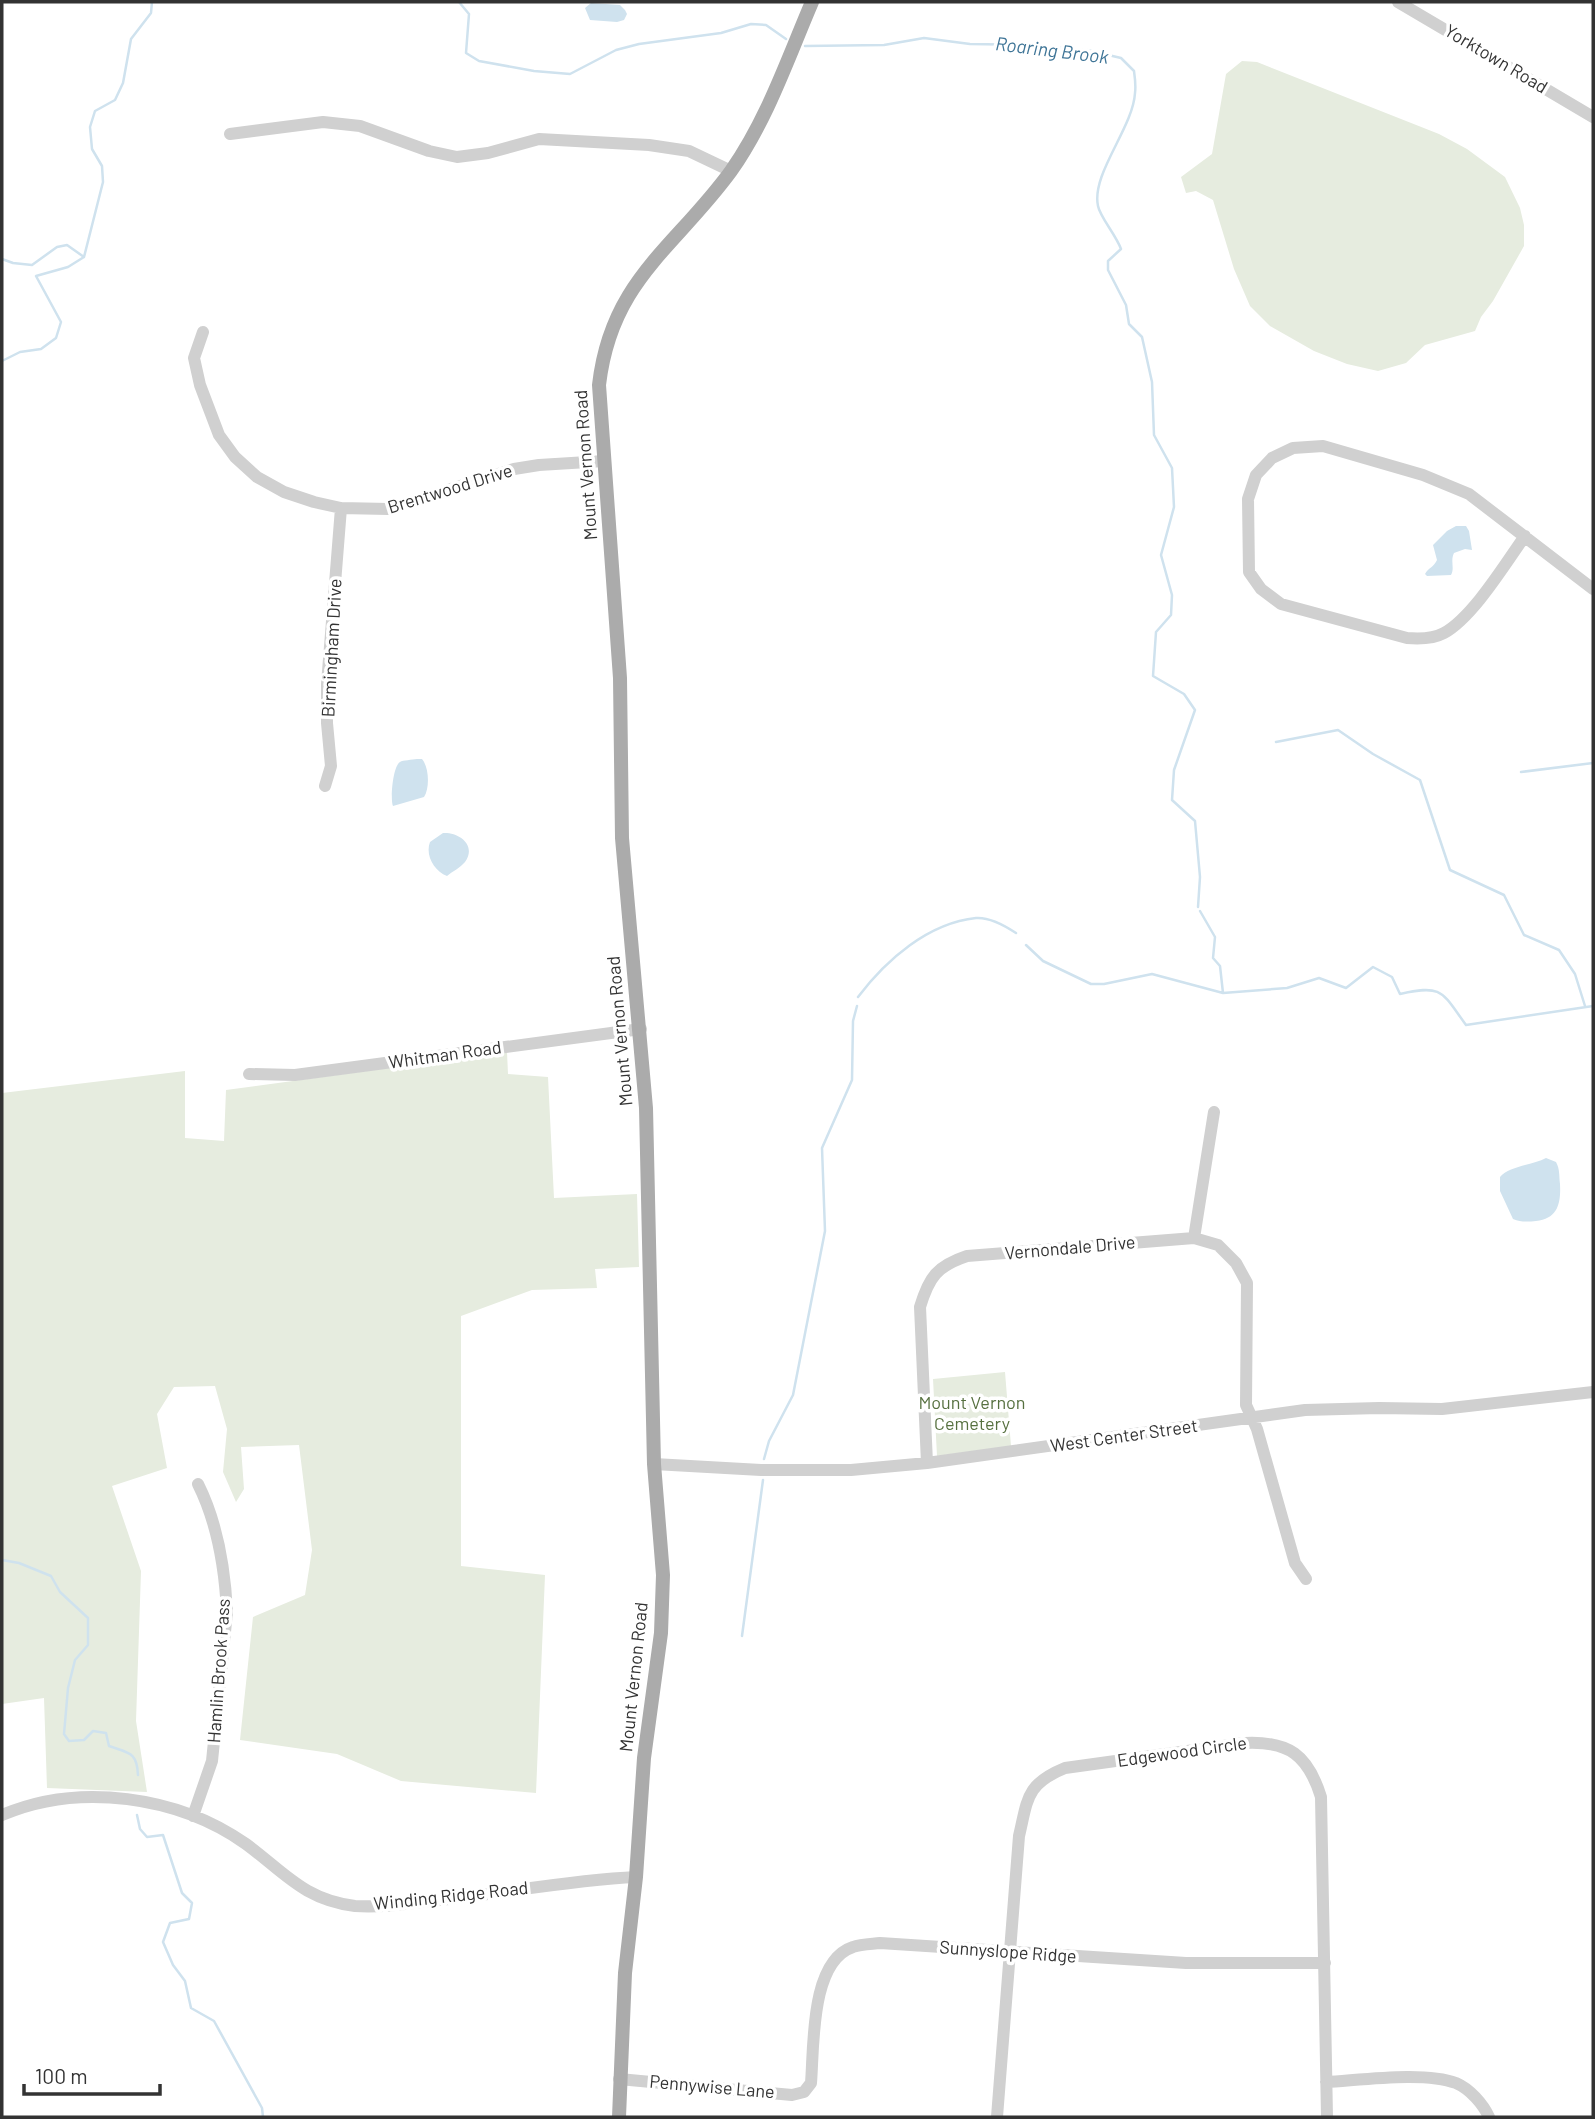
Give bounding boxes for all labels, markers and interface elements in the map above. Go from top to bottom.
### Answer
street label: Yorktown Road [1441,19,1552,98]
water label: Roaring Brook [994,31,1111,68]
street label: Mount Vernon Road [569,389,601,541]
street label: Brentwood Drive [385,459,515,517]
street label: Birmingham Drive [316,578,346,718]
street label: Mount Vernon Road [601,955,637,1107]
street label: Whitman Road [387,1035,503,1073]
street label: Vernondale Drive [1004,1230,1136,1264]
park label: Mount Vernon Cemetery [918,1391,1026,1434]
street label: West Center Street [1049,1414,1199,1456]
street label: Hamlin Brook Pass [202,1598,234,1744]
street label: Mount Vernon Road [614,1601,652,1753]
street label: Edgewood Circle [1116,1731,1248,1771]
street label: Winding Ridge Road [372,1876,529,1914]
street label: Sunnyslope Ridge [939,1935,1077,1967]
scale bar [24,2052,161,2096]
text: 100 m [35,2063,88,2088]
street label: Pennywise Lane [649,2070,776,2102]

